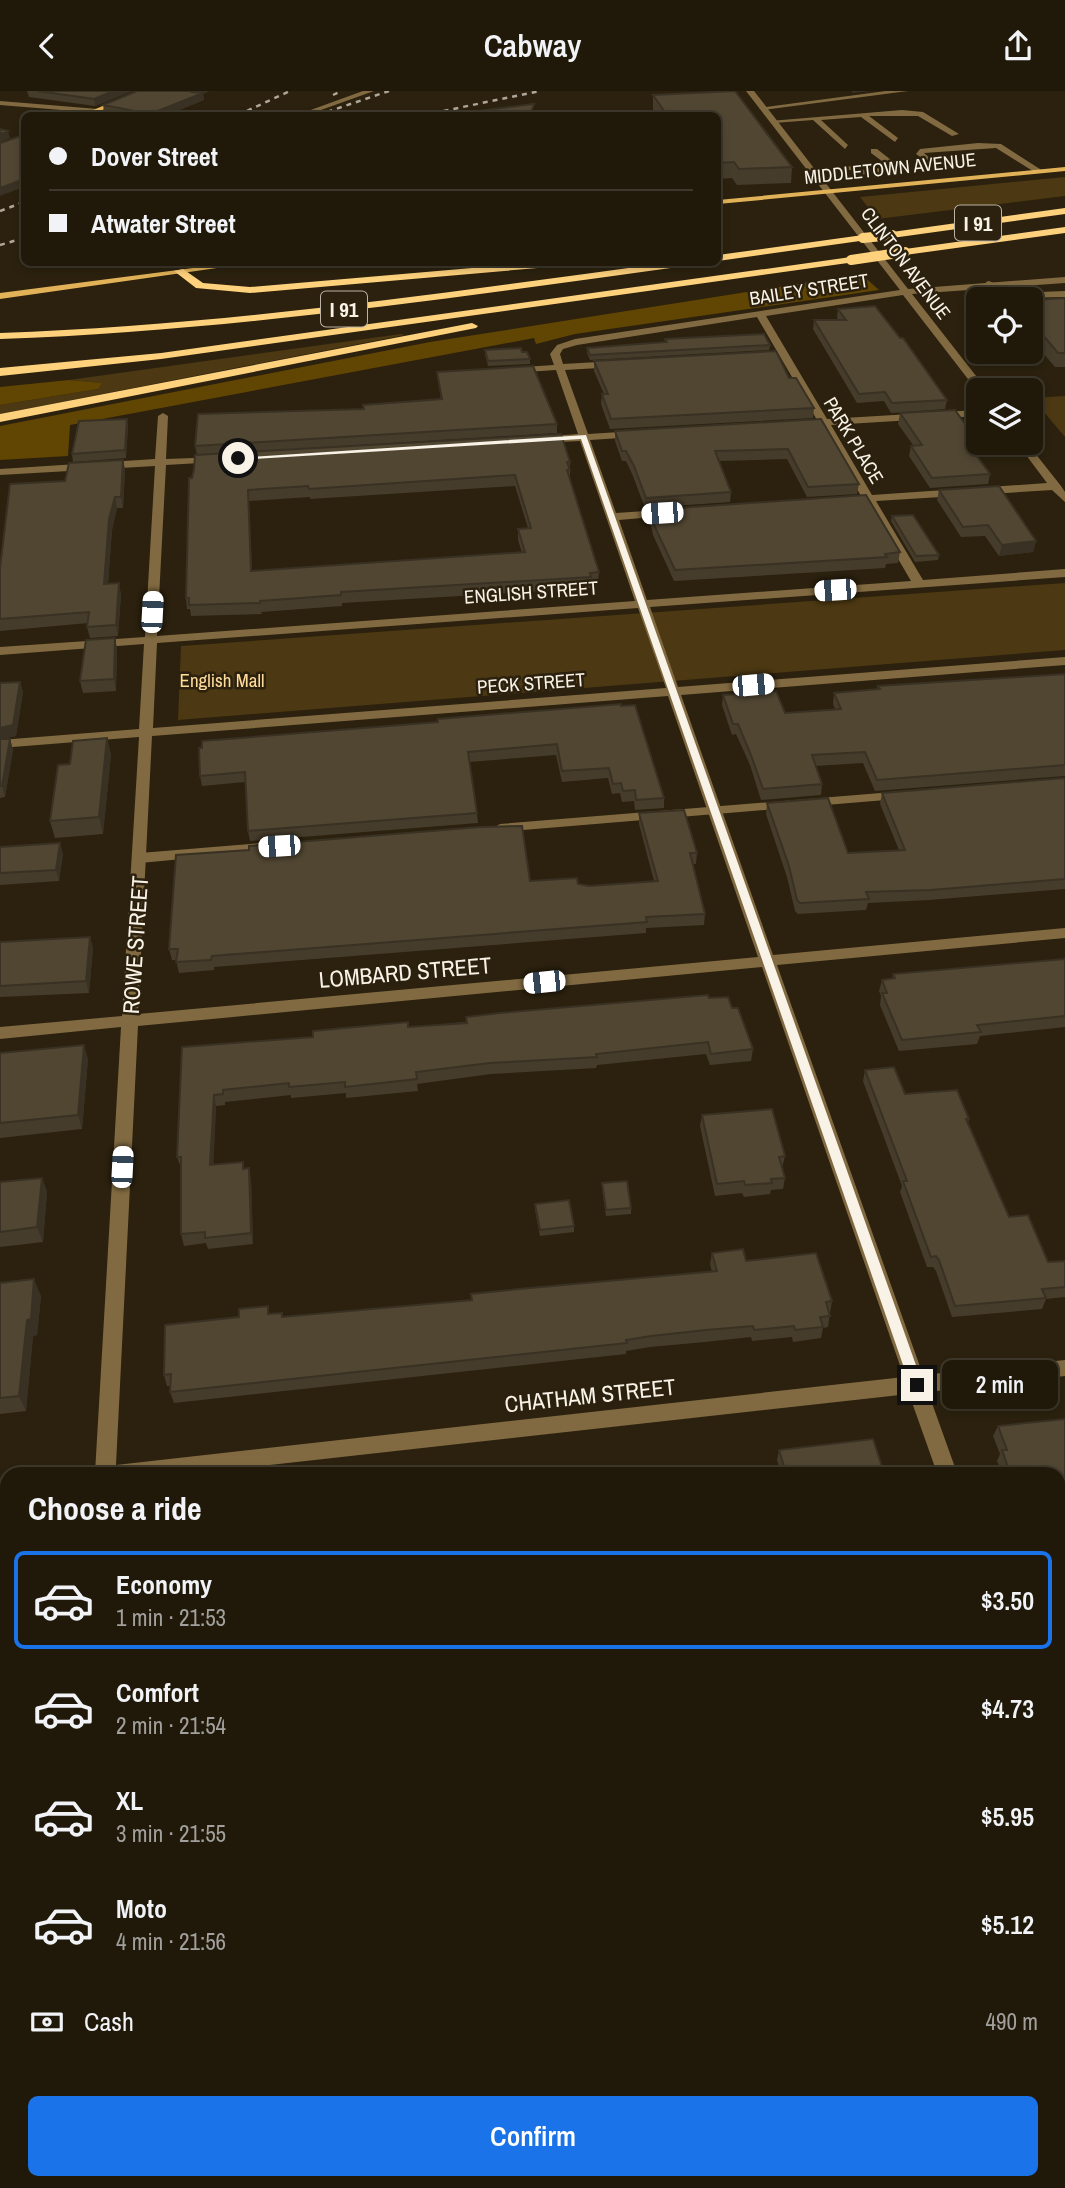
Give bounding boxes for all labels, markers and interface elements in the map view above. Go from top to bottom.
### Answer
text: Cabway [484,24,581,67]
icon: back [28,27,66,65]
icon: share [999,27,1037,65]
text: Dover Street [91,139,218,174]
street label: MIDDLETOWN AVENUE [803,146,977,190]
street label: CLINTON AVENUE [855,201,957,325]
road number: I 91 [955,205,1001,241]
text: Atwater Street [91,206,236,241]
street label: BAILEY STREET [748,267,871,311]
map controls [966,287,1043,455]
button: locate [966,287,1043,364]
road number: I 91 [321,291,367,326]
button: layers [966,378,1043,455]
street label: PARK PLACE [818,392,890,488]
route start [222,442,254,474]
car [641,501,684,525]
street label: ENGLISH STREET [463,574,599,610]
car [814,578,857,602]
car [141,590,164,634]
street label: PECK STREET [476,666,586,700]
park label: English Mall [180,667,264,693]
car [732,673,775,697]
car [258,834,301,858]
street label: ROWE STREET [115,874,155,1015]
street label: LOMBARD STREET [318,949,493,995]
car [523,969,566,995]
car [111,1145,134,1189]
callout: 2 min [942,1361,1057,1409]
route end [901,1369,933,1401]
text: 2 min [976,1369,1024,1400]
street label: CHATHAM STREET [503,1371,677,1419]
text: Choose a ride [28,1487,202,1530]
text: Economy [116,1567,212,1602]
icon: car [32,1569,95,1632]
text: $3.50 [981,1583,1034,1618]
text: 1 min · 21:53 [116,1602,226,1633]
text: Comfort [116,1675,199,1710]
icon: car [32,1677,95,1740]
text: $4.73 [981,1691,1034,1726]
text: 2 min · 21:54 [116,1710,226,1741]
text: XL [116,1783,143,1818]
icon: car [32,1785,95,1848]
text: $5.95 [981,1799,1034,1834]
text: 3 min · 21:55 [116,1818,226,1849]
text: Moto [116,1891,167,1926]
icon: car [32,1893,95,1956]
text: $5.12 [981,1907,1034,1942]
text: 4 min · 21:56 [116,1926,226,1957]
icon: cash [28,2003,66,2041]
text: Cash [84,2004,134,2039]
text: 490 m [986,2006,1038,2037]
button: Confirm [28,2096,1038,2176]

